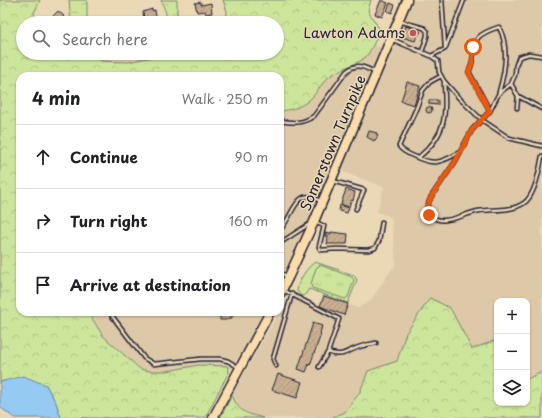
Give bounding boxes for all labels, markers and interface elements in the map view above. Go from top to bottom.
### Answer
search box [16,16,284,60]
place label: Lawton Adams [303,22,405,43]
icon: search [30,27,52,49]
text: Search here [62,27,148,50]
marker: Lawton Adams [408,28,418,38]
route start [464,38,482,56]
street label: Somerstown Turnpike [294,72,371,214]
text: 4 min [32,85,80,111]
text: Walk · 250 m [182,89,268,108]
text: Continue [70,145,138,168]
icon: ahead [32,146,54,168]
text: 90 m [235,147,268,166]
route end [420,206,438,224]
text: Turn right [70,209,147,232]
icon: right [32,210,54,232]
text: 160 m [229,211,268,230]
text: Arrive at destination [70,273,231,296]
icon: arrive [32,274,54,296]
map controls [494,298,530,406]
button: + [494,298,530,334]
button: − [494,334,530,370]
button: layers [494,370,530,406]

